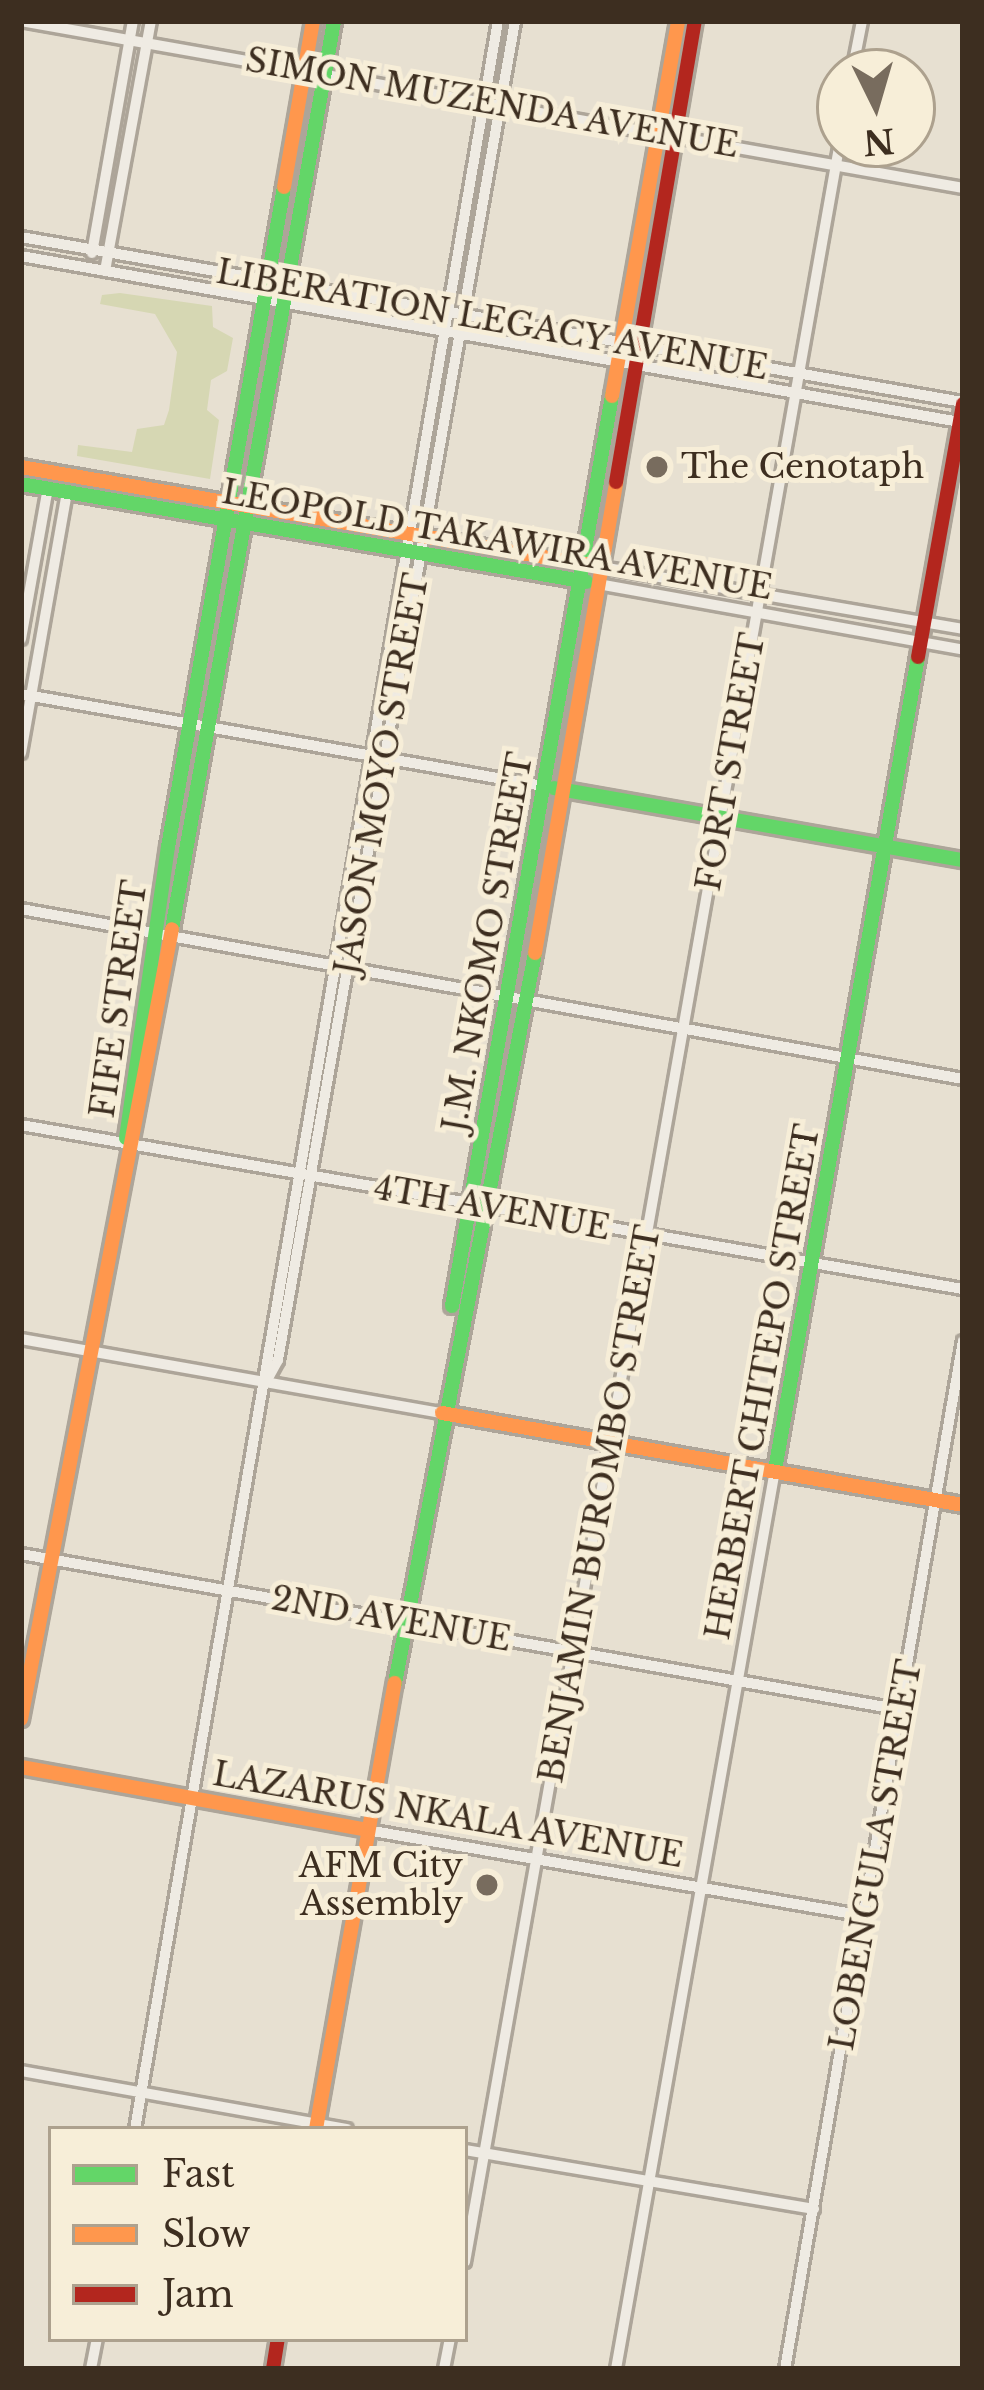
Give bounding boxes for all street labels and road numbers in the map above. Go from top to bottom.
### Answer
street label: SIMON MUZENDA AVENUE [241,40,743,166]
street label: LIBERATION LEGACY AVENUE [212,252,772,388]
street label: LEOPOLD TAKAWIRA AVENUE [217,472,777,608]
street label: JASON MOYO STREET [327,570,437,978]
street label: FORT STREET [689,630,773,894]
street label: J.M. NKOMO STREET [435,749,541,1135]
street label: FIFE STREET [83,878,155,1120]
street label: HERBERT CHITEPO STREET [698,1121,828,1643]
street label: 4TH AVENUE [370,1168,614,1248]
street label: BENJAMIN BUROMBO STREET [531,1222,669,1786]
street label: 2ND AVENUE [268,1578,514,1660]
street label: LOBENGULA STREET [822,1656,930,2054]
street label: LAZARUS NKALA AVENUE [208,1754,688,1876]

